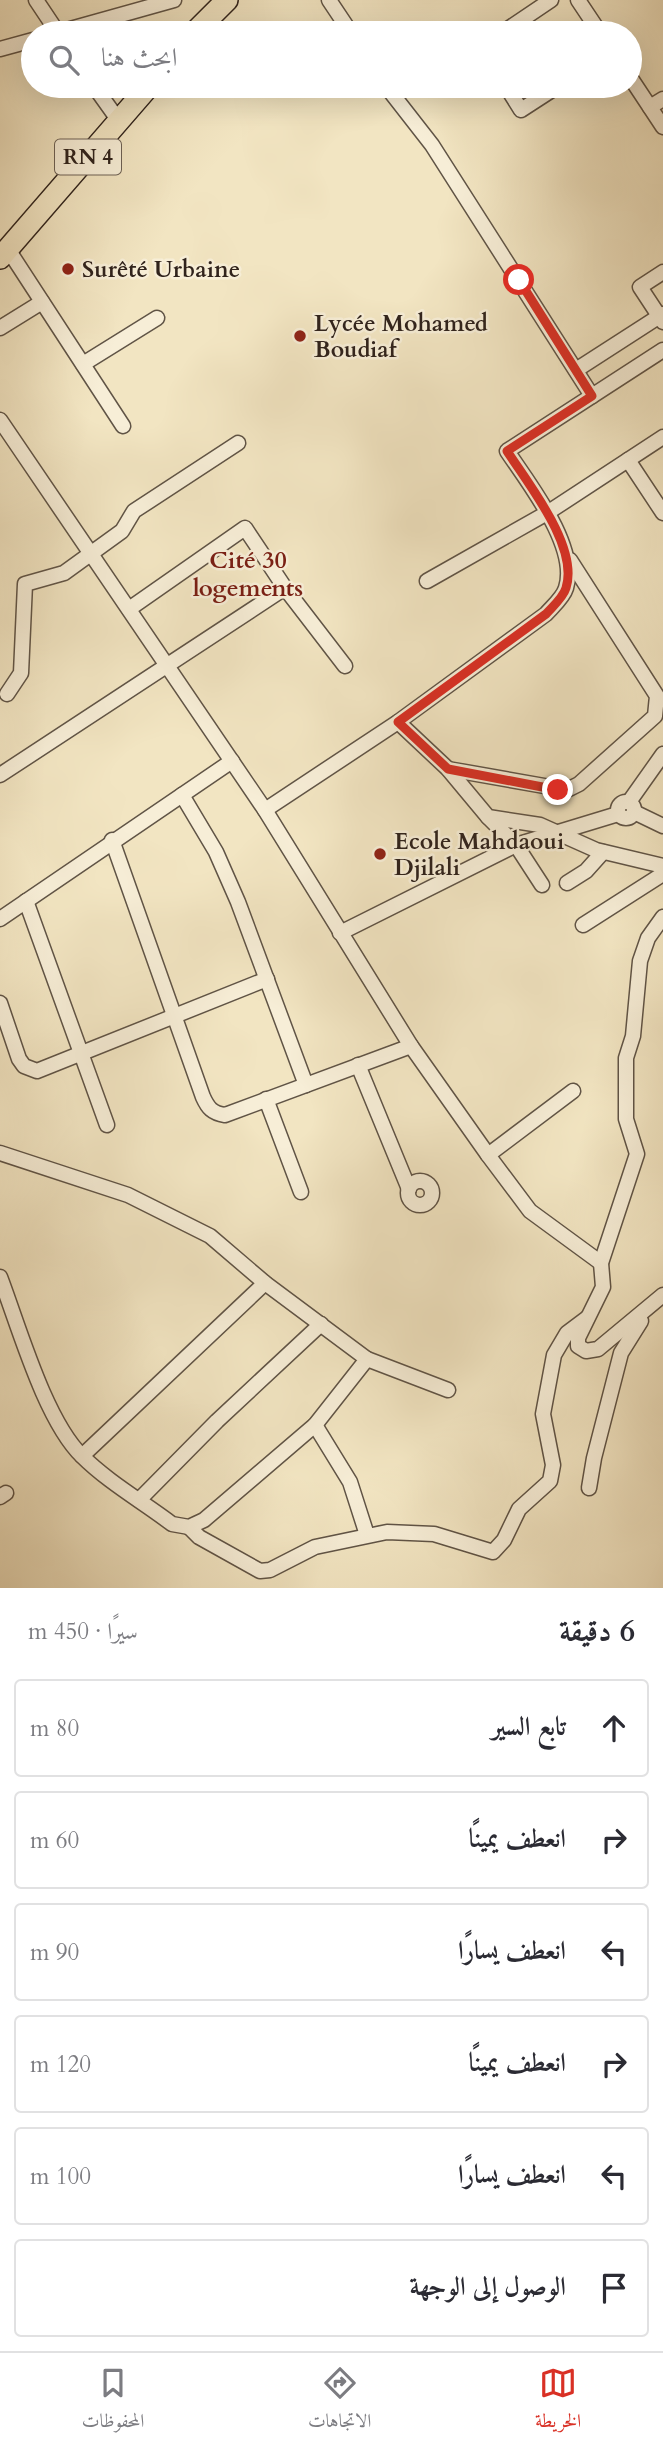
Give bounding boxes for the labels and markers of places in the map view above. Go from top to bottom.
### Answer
place label: Surêté Urbaine [82,254,240,285]
marker: Surêté Urbaine [60,261,76,277]
place label: Lycée Mohamed Boudiaf [314,308,488,365]
marker: Lycée Mohamed Boudiaf [292,328,308,344]
place label: Ecole Mahdaoui Djilali [394,826,564,883]
marker: Ecole Mahdaoui Djilali [372,846,388,862]

